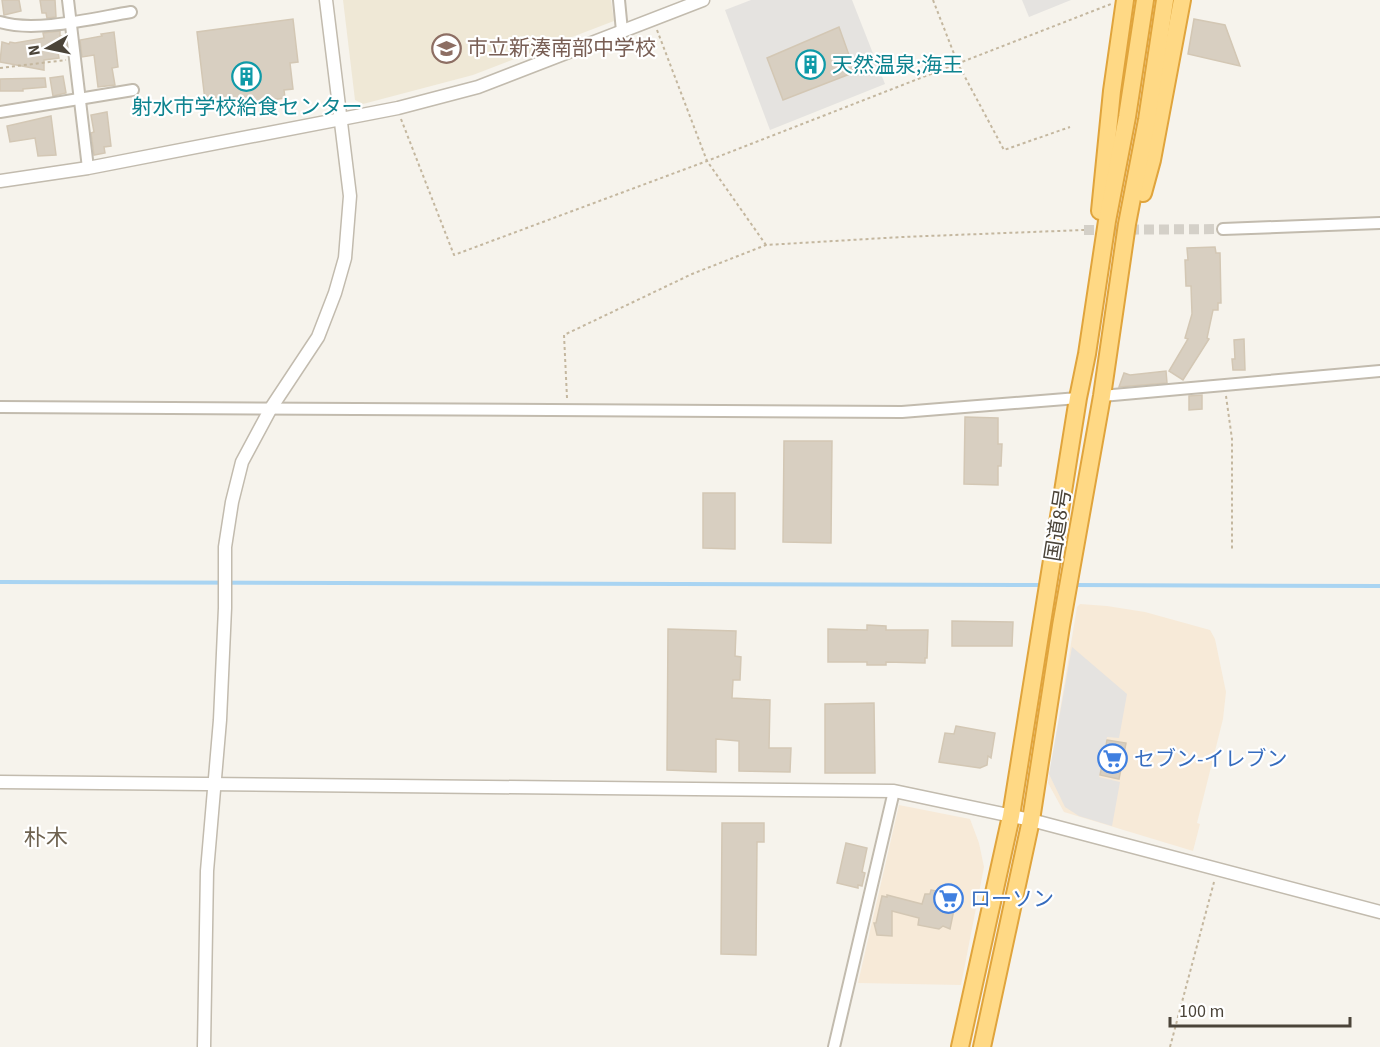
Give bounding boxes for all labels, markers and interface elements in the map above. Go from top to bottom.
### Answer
north arrow [18,18,78,78]
school or university icon: 市立新湊南部中学校 [430,32,462,64]
place label: 市立新湊南部中学校 [467,33,656,63]
text: N [22,43,46,57]
building icon: 天然温泉;海王 [795,49,827,81]
place label: 天然温泉;海王 [832,50,963,80]
building icon: 射水市学校給食センター [231,60,263,92]
place label: 射水市学校給食センター [132,92,363,122]
street label: 国道8号 [1037,486,1079,564]
supermarket icon: セブン-イレブン [1097,743,1129,775]
place label: セブン-イレブン [1134,744,1288,774]
district label: 朴木 [24,822,68,854]
supermarket icon: ローソン [933,883,965,915]
place label: ローソン [970,884,1054,914]
scale bar [1170,990,1350,1028]
text: 100 m [1179,999,1224,1024]

